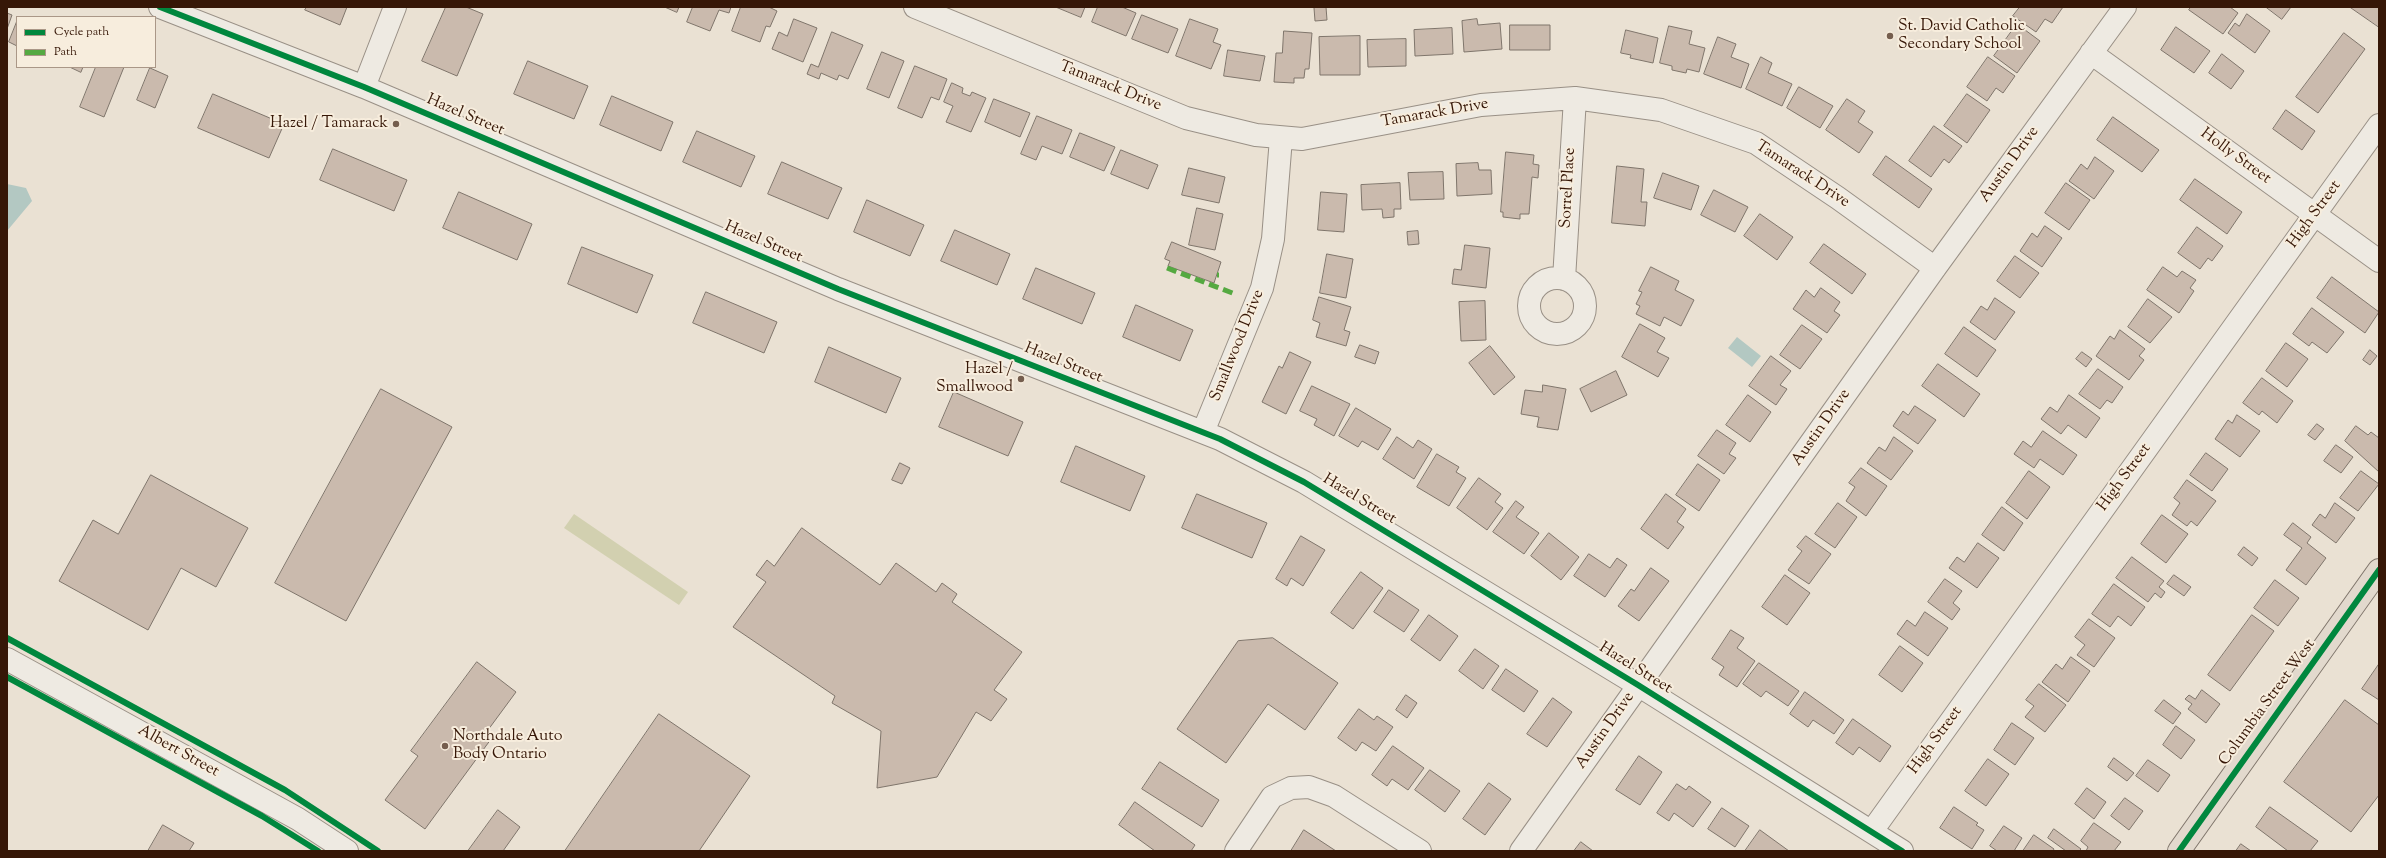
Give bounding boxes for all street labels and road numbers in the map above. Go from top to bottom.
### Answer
street label: Tamarack Drive [1056,58,1164,116]
street label: Hazel Street [423,91,507,141]
street label: Tamarack Drive [1380,95,1490,133]
street label: Austin Drive [1976,123,2044,207]
street label: Holly Street [2196,125,2274,189]
street label: Tamarack Drive [1751,137,1853,213]
street label: Sorrel Place [1557,147,1581,229]
street label: High Street [2284,177,2346,253]
street label: Hazel Street [721,218,805,268]
street label: Smallwood Drive [1207,287,1269,405]
street label: Hazel Street [1021,340,1105,388]
street label: Austin Drive [1789,386,1855,470]
street label: High Street [2094,440,2156,516]
street label: Hazel Street [1319,470,1399,530]
street label: Columbia Street West [2216,636,2320,770]
street label: Hazel Street [1595,639,1675,699]
street label: Austin Drive [1573,689,1639,773]
street label: High Street [1905,703,1967,779]
street label: Albert Street [134,722,222,782]

